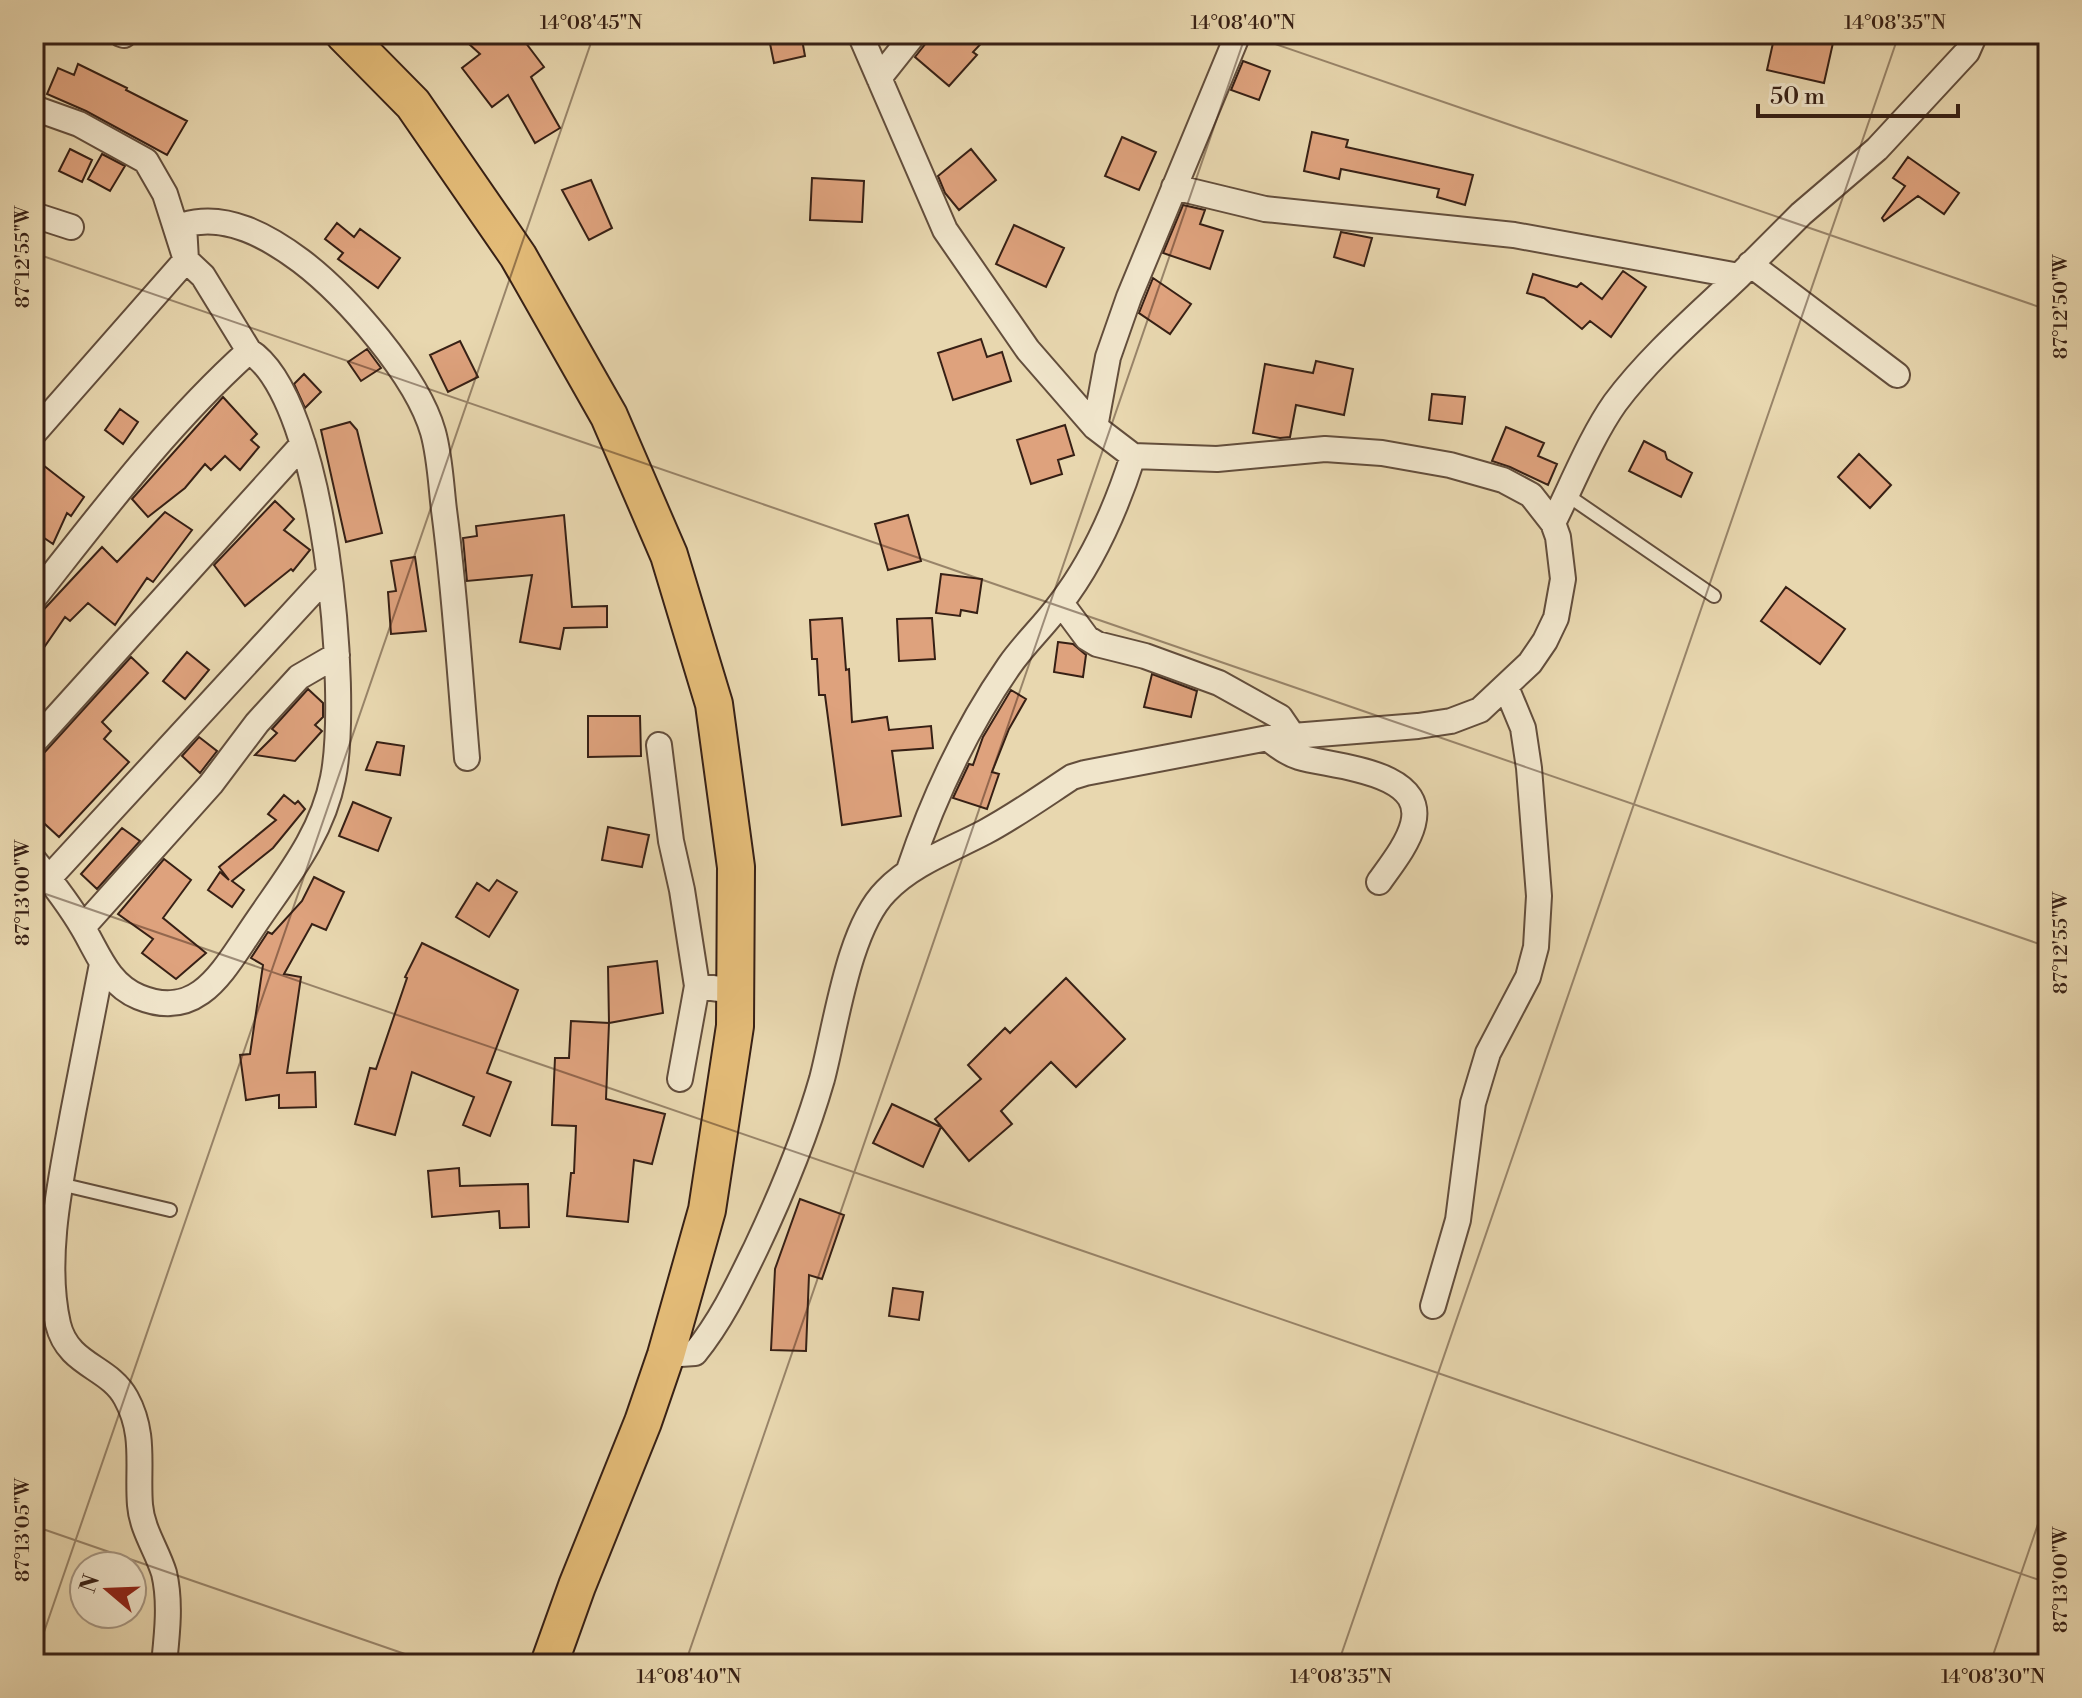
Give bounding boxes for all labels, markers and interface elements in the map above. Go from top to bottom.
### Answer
text: 14°08'45"N [540,11,642,36]
text: 14°08'40"N [1191,11,1296,36]
text: 14°08'35"N [1844,11,1946,36]
scale bar [1758,68,1958,118]
text: 50 m [1770,82,1825,112]
text: 87°12'55"W [11,205,36,308]
text: 87°12'50"W [2049,254,2074,359]
text: 87°13'00"W [11,839,36,946]
text: 87°12'55"W [2049,891,2074,994]
text: 87°13'05"W [11,1477,36,1582]
text: 87°13'00"W [2049,1526,2074,1633]
north arrow [68,1550,148,1630]
text: N [75,1571,106,1597]
text: 14°08'40"N [637,1665,742,1690]
text: 14°08'35"N [1290,1665,1392,1690]
text: 14°08'30"N [1941,1665,2045,1690]

